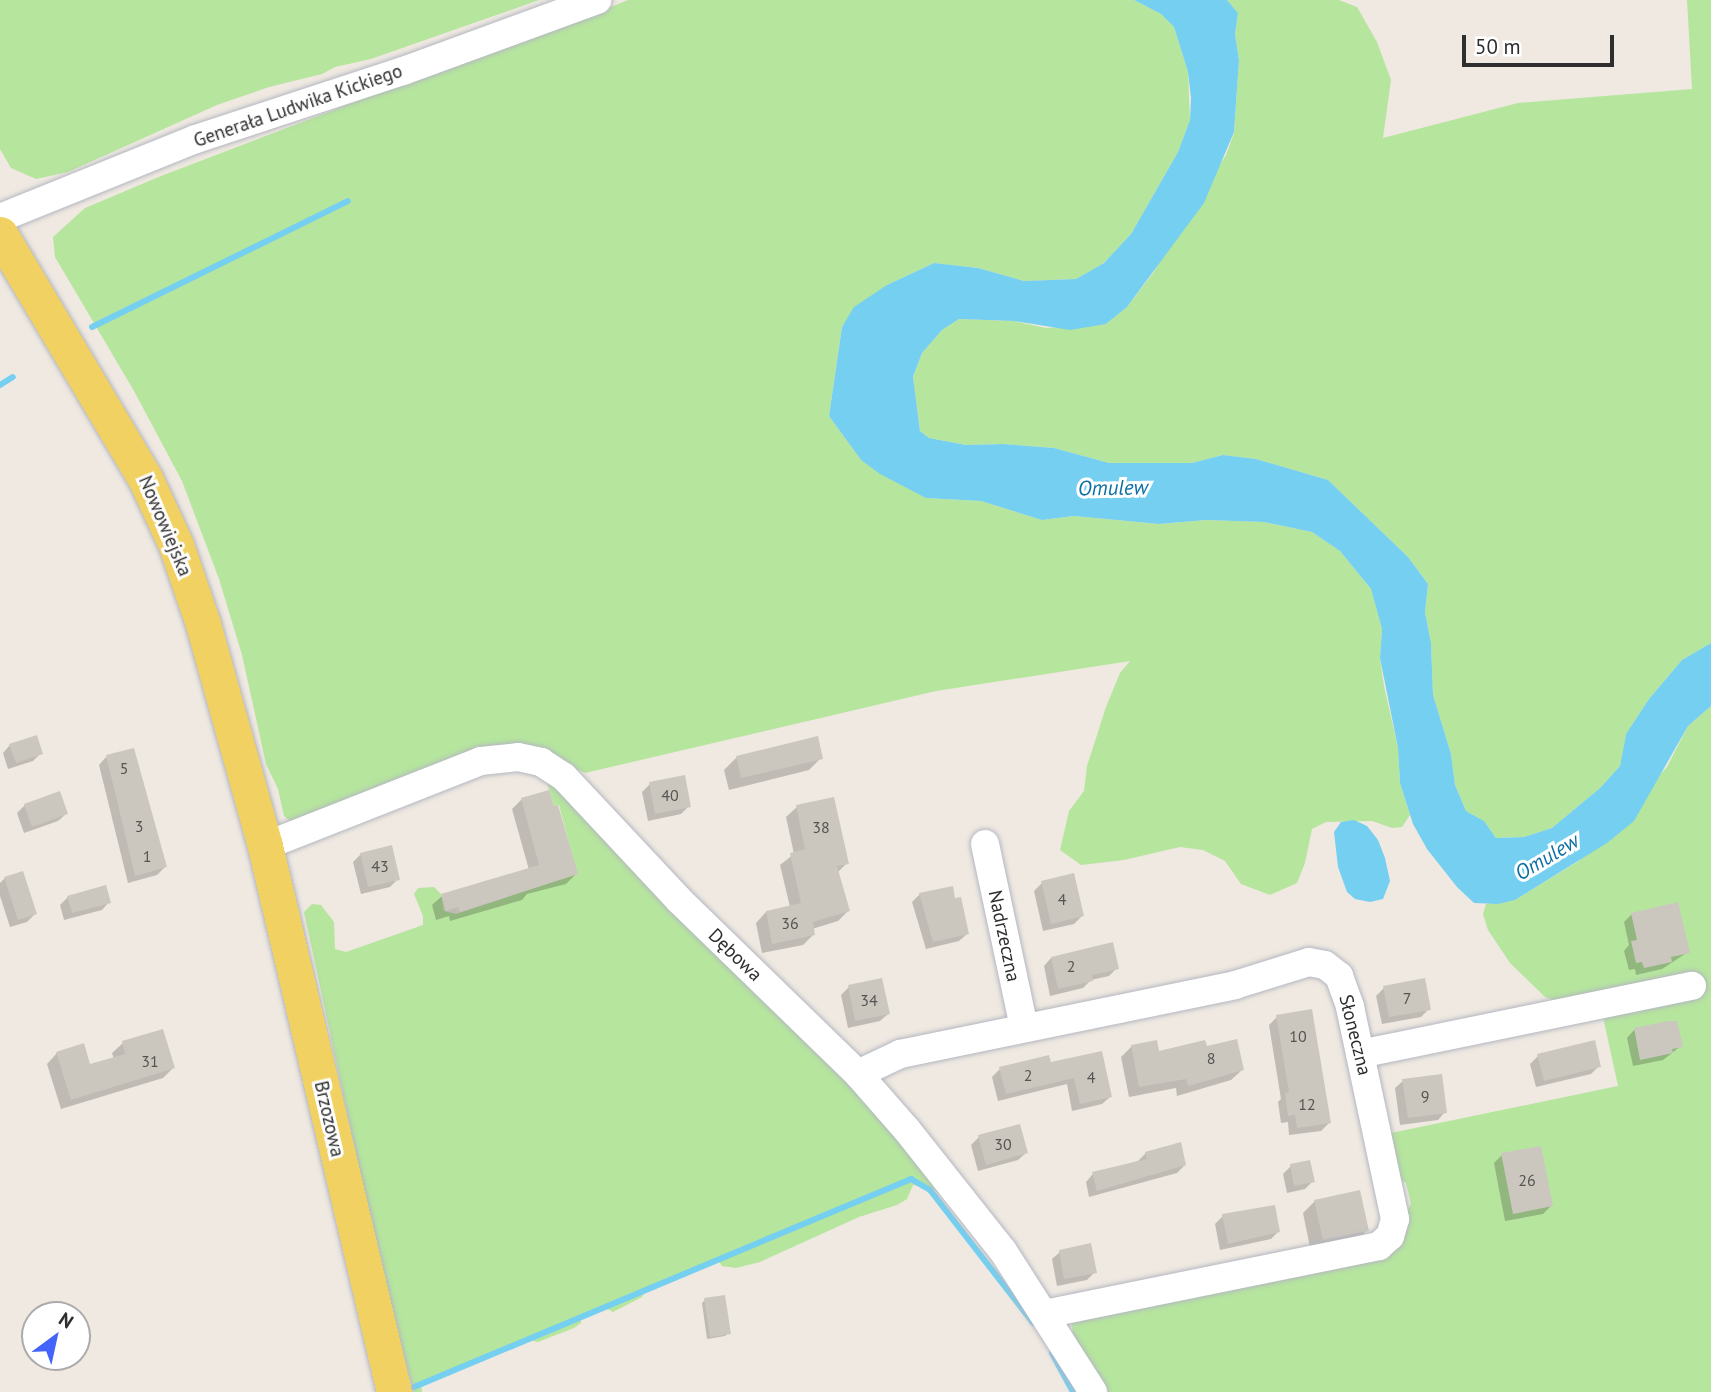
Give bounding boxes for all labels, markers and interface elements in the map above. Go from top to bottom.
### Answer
scale bar [1466,21,1618,65]
text: 50 m [1475,33,1521,60]
street label: Generała Ludwika Kickiego [191,60,405,152]
street label: Nowowiejska [134,472,196,580]
water label: Omulew [1078,475,1148,501]
house number: 5 [120,758,128,778]
house number: 40 [661,785,679,805]
house number: 3 [135,816,143,836]
house number: 38 [812,817,830,837]
water label: Omulew [1510,828,1584,886]
house number: 1 [143,846,151,866]
house number: 43 [371,856,389,876]
street label: Nadrzeczna [983,888,1025,984]
house number: 4 [1058,889,1066,909]
house number: 36 [781,913,799,933]
street label: Dębowa [703,924,767,986]
house number: 2 [1067,956,1075,976]
house number: 7 [1403,988,1411,1008]
house number: 34 [860,990,878,1010]
street label: Słoneczna [1334,992,1376,1078]
house number: 10 [1289,1026,1307,1046]
house number: 8 [1207,1048,1215,1068]
house number: 31 [141,1051,159,1071]
house number: 2 [1024,1065,1032,1085]
house number: 4 [1087,1067,1095,1087]
street label: Brzozowa [309,1079,349,1159]
house number: 9 [1421,1086,1429,1106]
house number: 12 [1298,1094,1316,1114]
house number: 30 [994,1134,1012,1154]
house number: 26 [1518,1170,1536,1190]
north arrow [21,1301,91,1371]
text: N [55,1307,78,1334]

